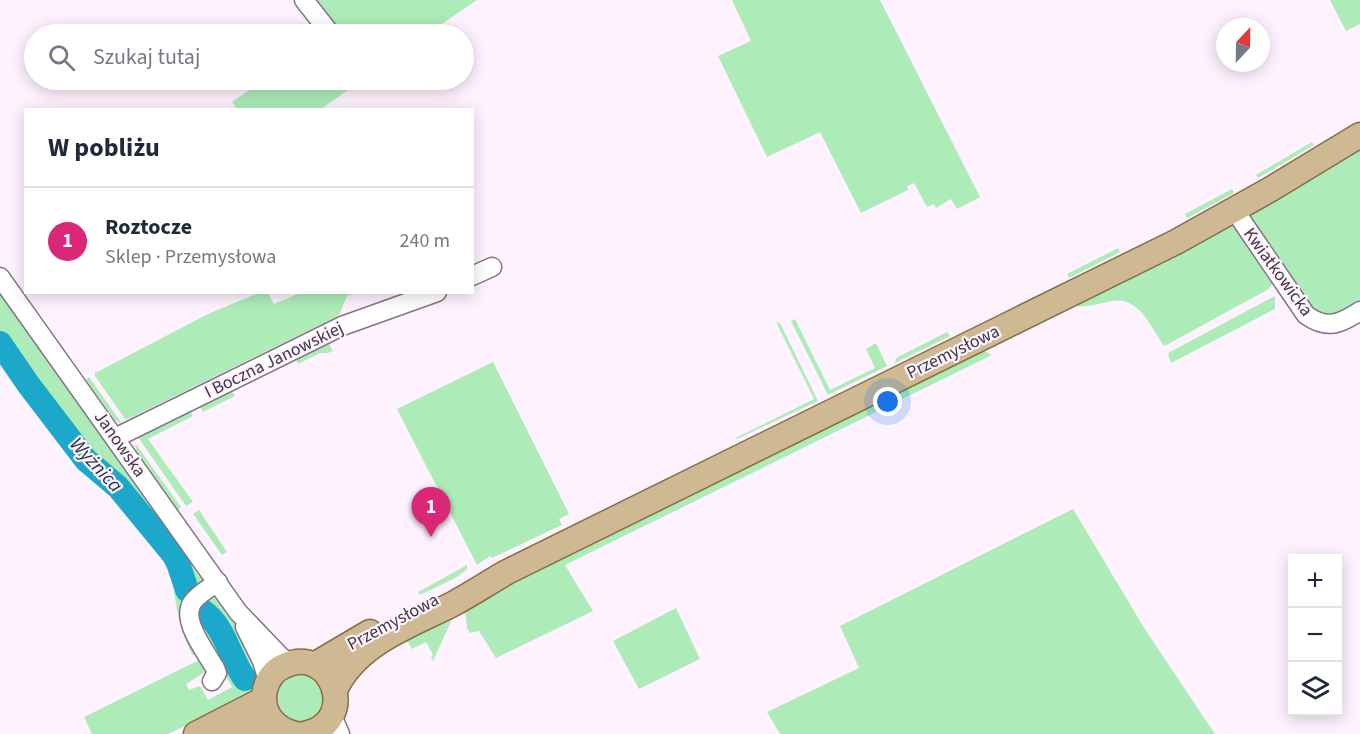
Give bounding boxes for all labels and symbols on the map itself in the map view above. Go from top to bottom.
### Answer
north arrow [1216,18,1270,72]
street label: Kwiatkowicka [1237,223,1319,321]
street label: I Boczna Janowskiej [200,316,348,404]
street label: Przemysłowa [902,319,1004,385]
your location [873,387,902,416]
street label: Janowska [88,406,152,482]
water label: Wyżnica [63,431,129,499]
pin: 1 [412,488,450,537]
street label: Przemysłowa [343,587,443,657]

